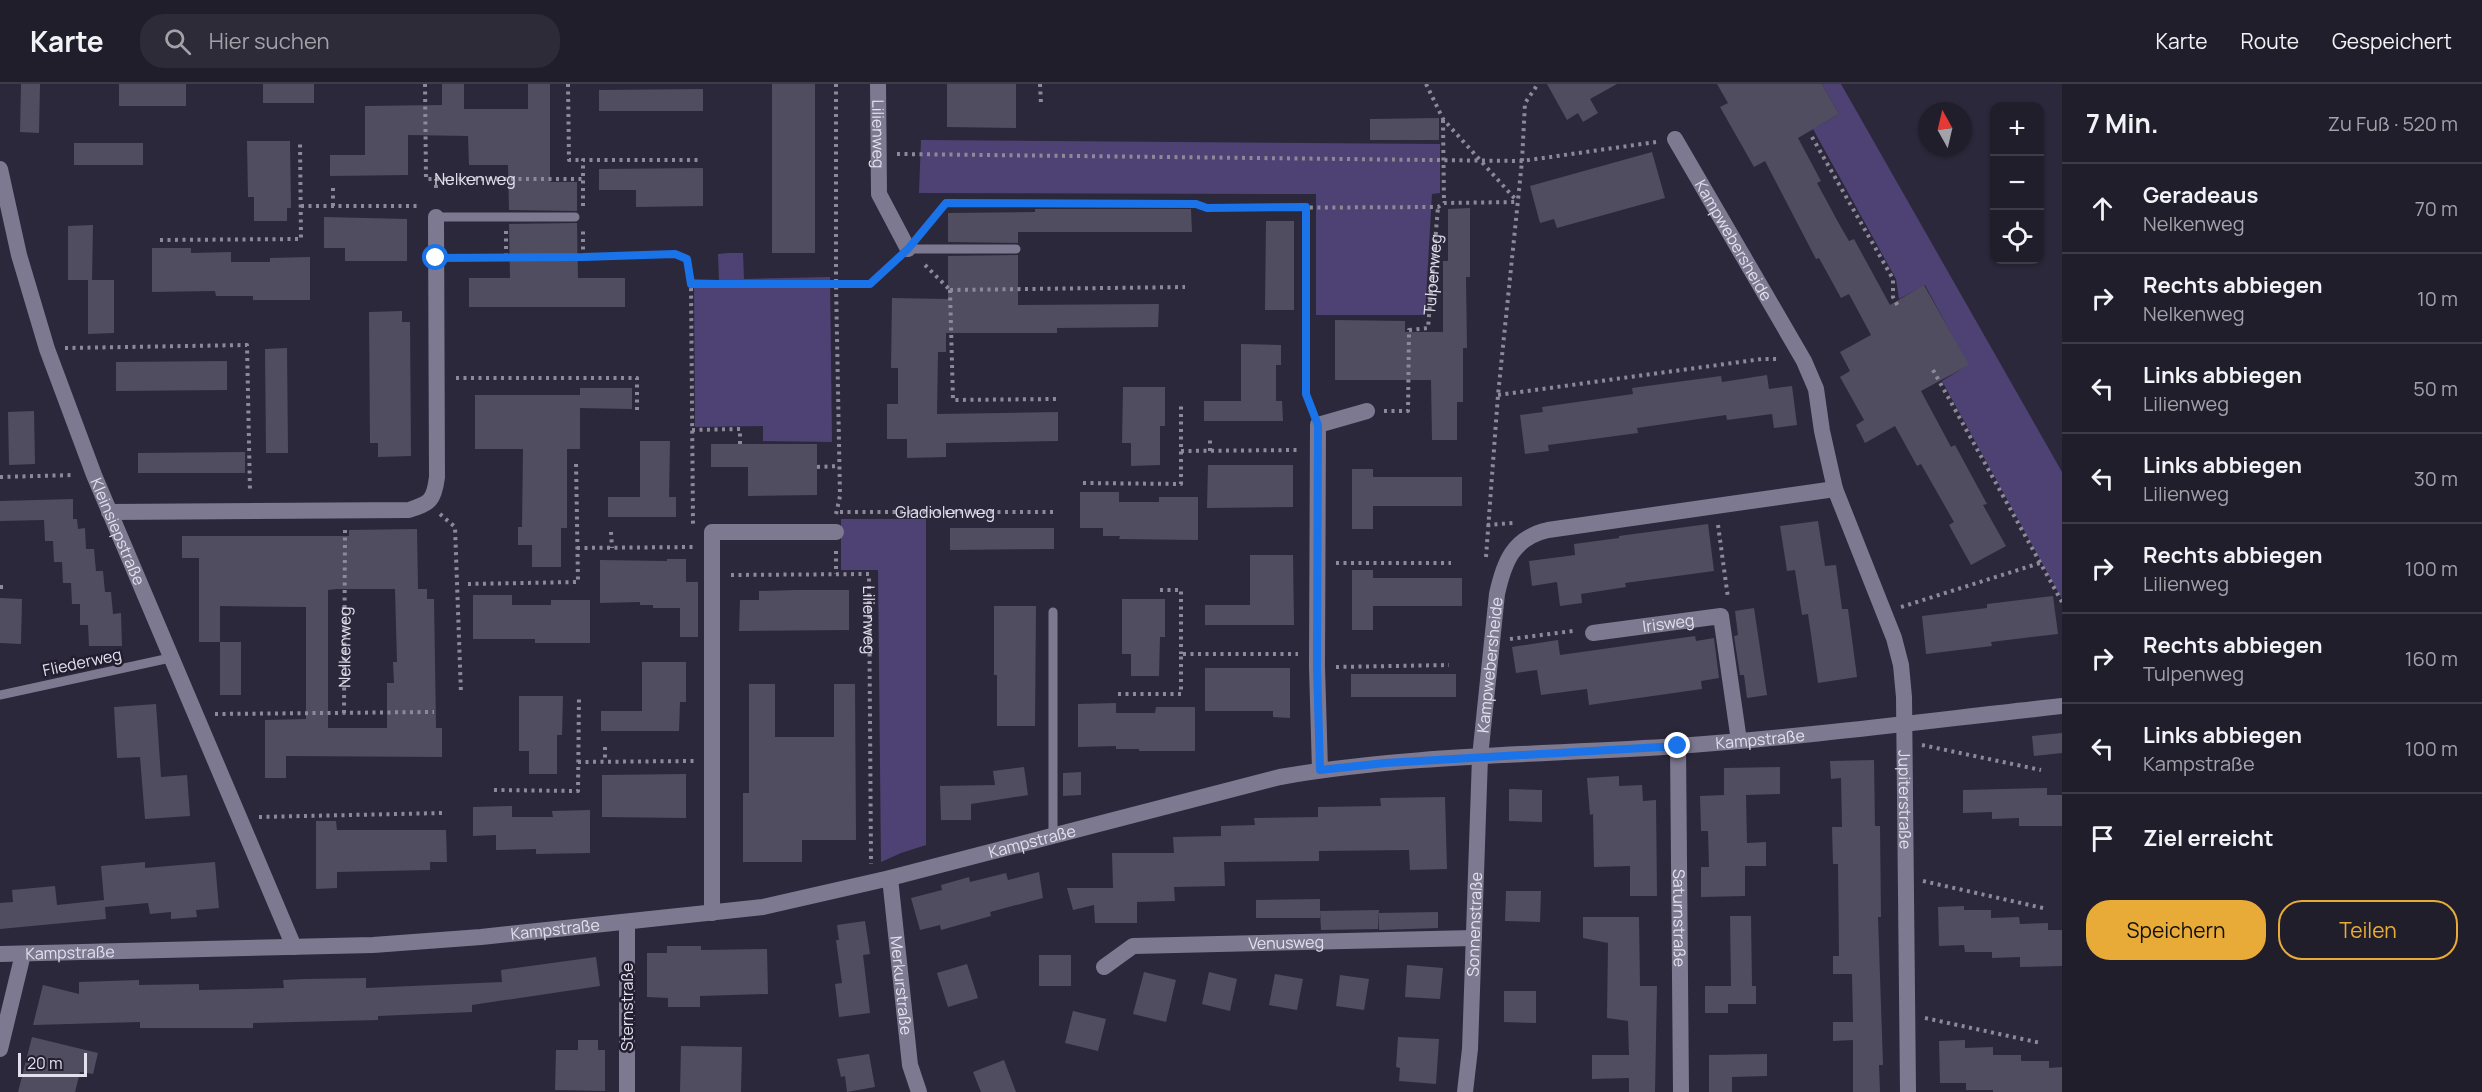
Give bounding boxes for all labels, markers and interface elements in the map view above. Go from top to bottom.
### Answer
search box [140,14,560,68]
text: Karte [30,22,104,60]
icon: search [161,25,194,58]
text: Hier suchen [209,26,330,56]
text: Karte [2156,27,2208,55]
text: Route [2241,27,2299,55]
text: Gespeichert [2332,27,2452,55]
street label: Lilienweg [867,99,890,169]
north arrow [1918,102,1972,156]
map controls [1990,102,2044,264]
button: + [1990,102,2044,156]
text: 7 Min. [2086,105,2159,141]
text: Zu Fuß · 520 m [2328,110,2458,137]
button: − [1990,156,2044,210]
street label: Nelkenweg [434,168,516,190]
street label: Kampwebersheide [1690,176,1778,305]
text: Geradeaus [2143,180,2258,210]
icon: ahead [2086,192,2119,225]
text: 70 m [2415,195,2458,222]
button: locate [1990,210,2044,264]
text: Nelkenweg [2143,210,2245,237]
street label: Tulpenweg [1418,233,1447,316]
route start [422,244,448,270]
text: Rechts abbiegen [2143,270,2322,300]
icon: right [2086,282,2119,315]
text: 10 m [2417,285,2458,312]
text: Nelkenweg [2143,300,2245,327]
text: Links abbiegen [2143,360,2302,390]
icon: left [2086,372,2119,405]
text: 50 m [2413,375,2458,402]
text: Lilienweg [2143,390,2229,417]
text: Links abbiegen [2143,450,2302,480]
icon: left [2086,462,2119,495]
text: 30 m [2414,465,2458,492]
street label: Kleinsiepstraße [85,474,150,589]
text: Lilienweg [2143,480,2229,507]
street label: Gladiolenweg [895,501,995,523]
text: Rechts abbiegen [2143,540,2322,570]
icon: right [2086,552,2119,585]
text: 100 m [2405,555,2458,582]
text: Lilienweg [2143,570,2229,597]
street label: Lilienweg [858,585,881,655]
street label: Kampwebersheide [1472,596,1508,734]
street label: Nelkenweg [333,606,356,688]
street label: Irisweg [1641,609,1696,637]
text: Rechts abbiegen [2143,630,2322,660]
icon: right [2086,642,2119,675]
street label: Fliederweg [40,643,124,681]
text: 160 m [2405,645,2458,672]
text: Tulpenweg [2143,660,2244,687]
text: Links abbiegen [2143,720,2302,750]
street label: Kampstraße [1715,724,1806,754]
route end [1664,732,1690,758]
icon: left [2086,732,2119,765]
text: 100 m [2405,735,2458,762]
street label: Jupiterstraße [1894,750,1917,849]
text: Kampstraße [2143,750,2255,777]
street label: Kampstraße [986,819,1078,863]
icon: arrive [2086,822,2119,855]
text: Ziel erreicht [2143,823,2274,853]
street label: Saturnstraße [1668,869,1691,967]
street label: Sonnenstraße [1461,871,1487,977]
button: Speichern [2086,900,2266,960]
button: Teilen [2278,900,2458,960]
street label: Kampstraße [510,913,601,945]
street label: Venusweg [1248,931,1324,954]
street label: Merkurstraße [885,935,918,1036]
street label: Kampstraße [25,940,115,964]
street label: Sternstraße [616,963,638,1051]
scale bar [18,1050,87,1078]
text: 20 m [27,1052,63,1074]

